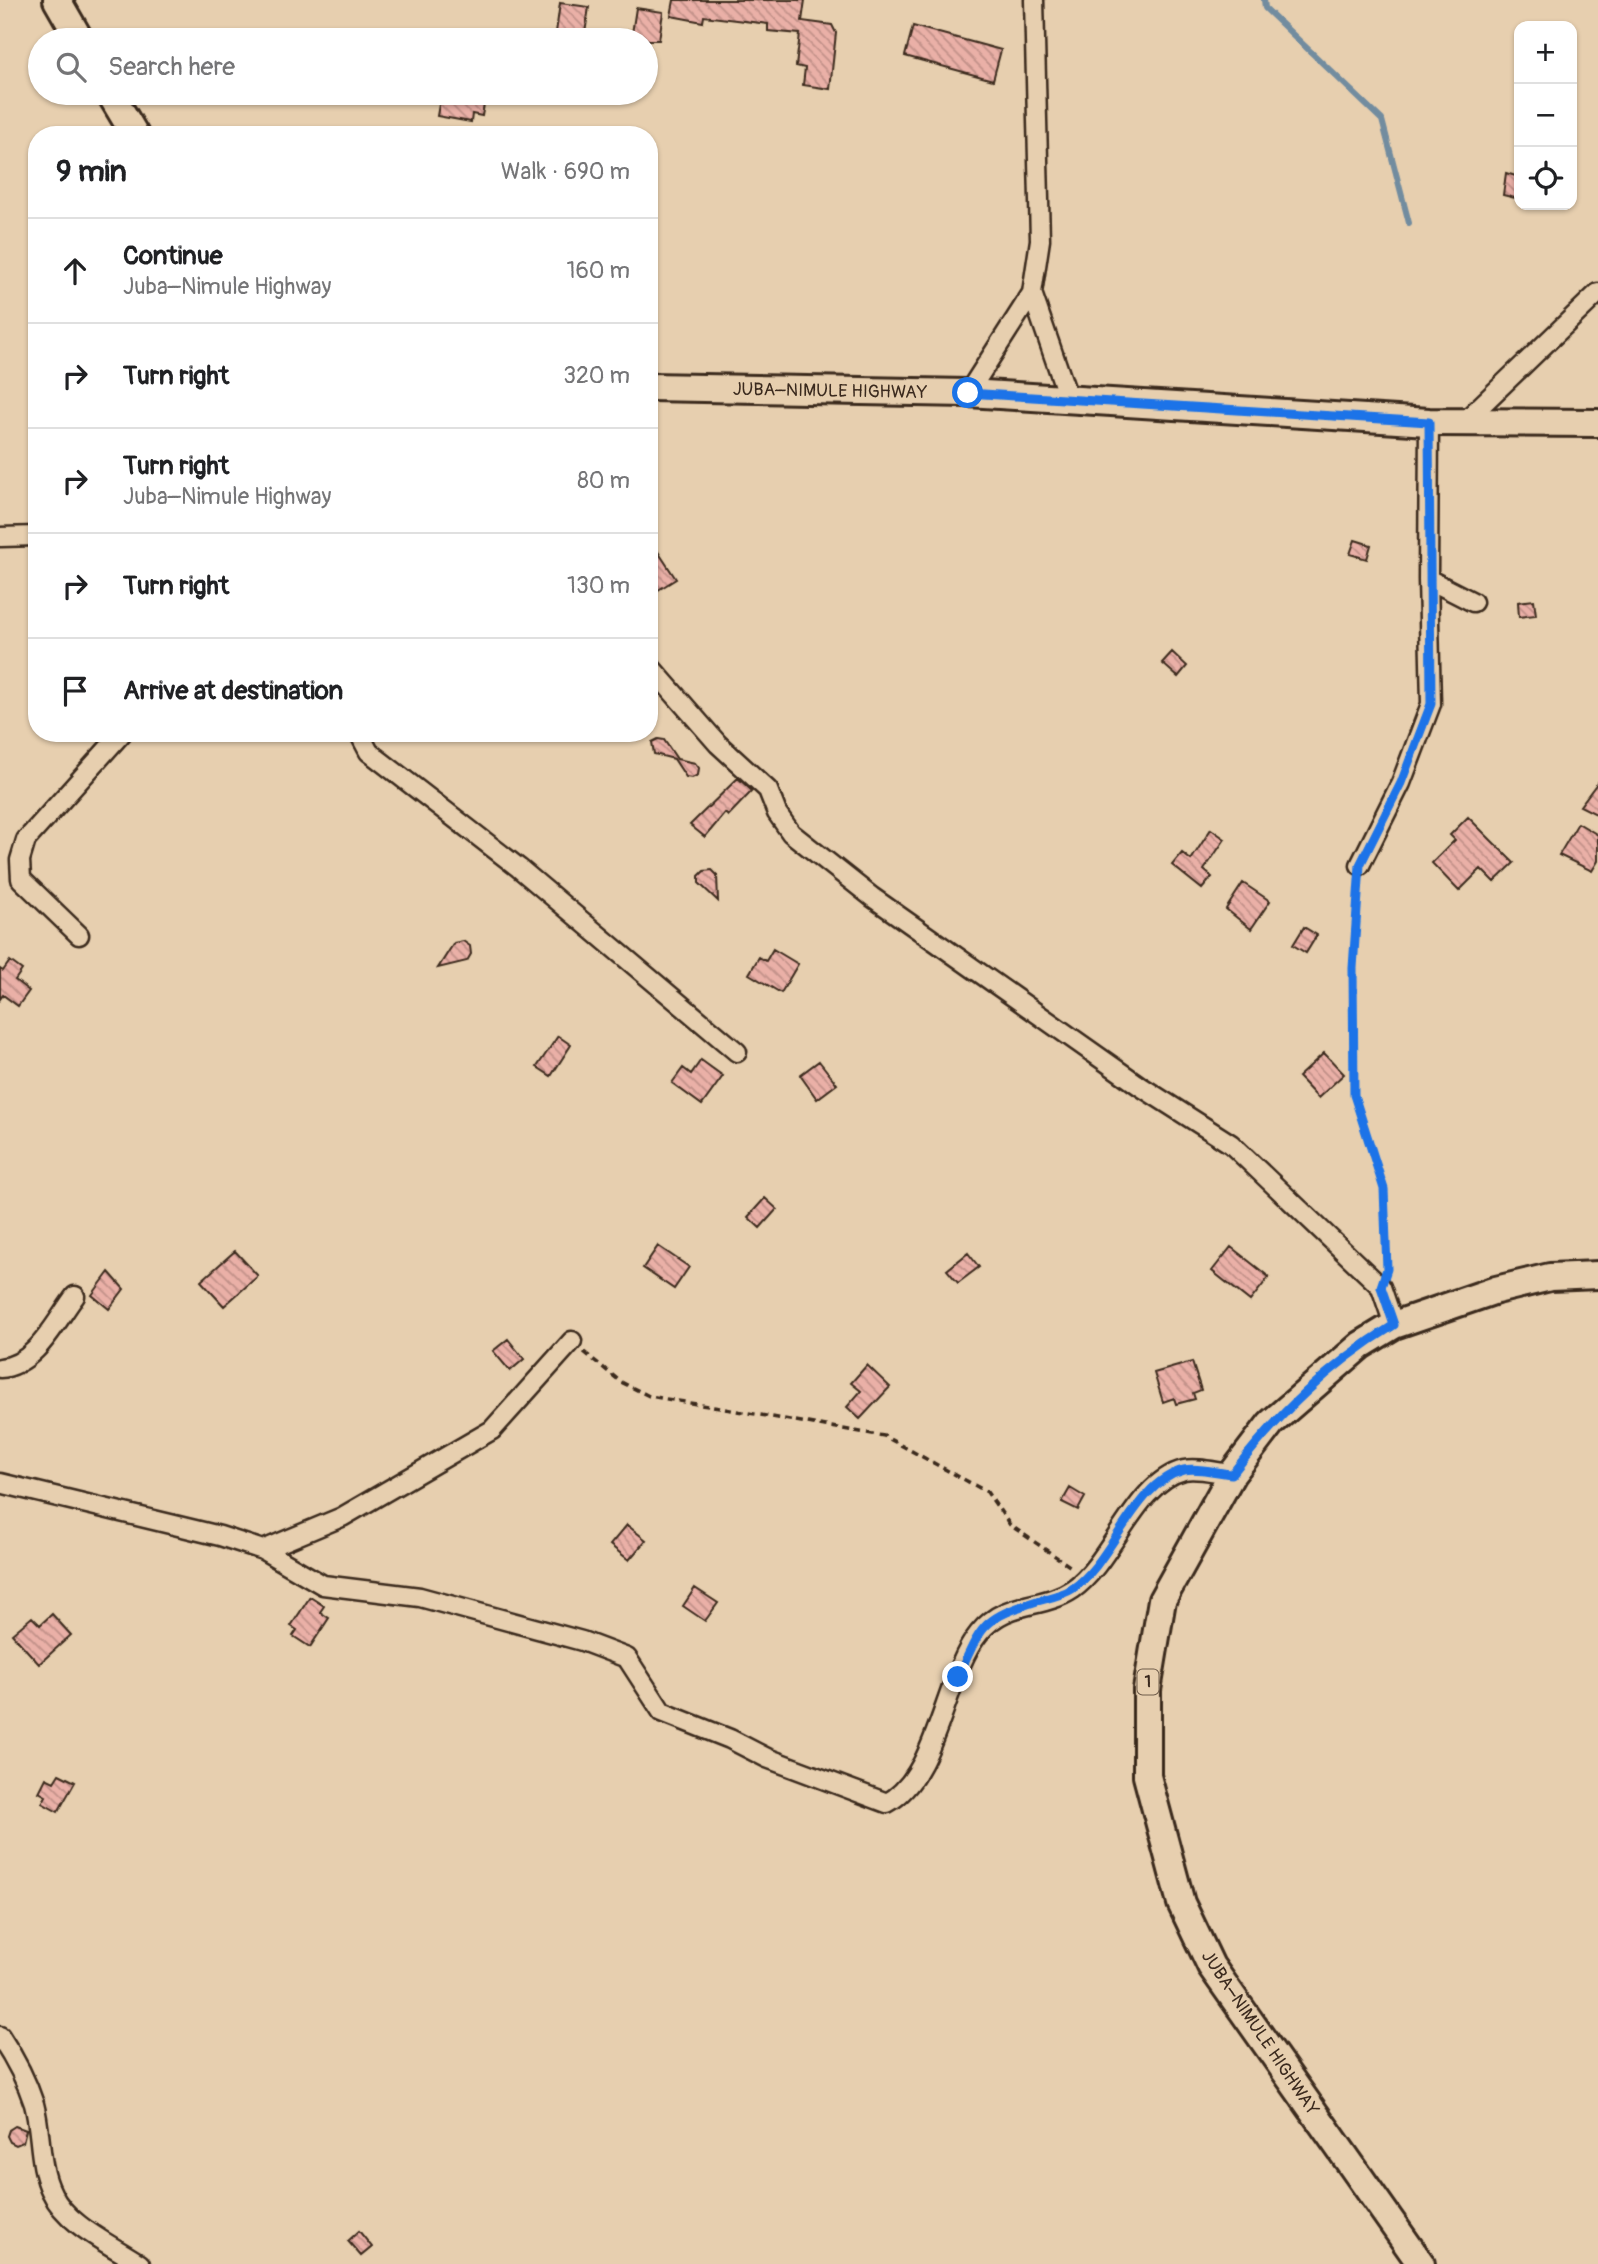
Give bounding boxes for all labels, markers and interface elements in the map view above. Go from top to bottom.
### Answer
map controls [1514,21,1577,210]
button: + [1514,21,1577,84]
search box [28,28,658,105]
icon: search [52,48,90,86]
text: Search here [108,51,235,83]
button: − [1514,84,1577,147]
button: locate [1514,147,1577,210]
text: 9 min [56,153,127,190]
text: Walk · 690 m [501,157,630,186]
text: Continue [123,240,223,272]
icon: ahead [56,252,94,290]
text: 160 m [566,256,630,285]
text: Juba–Nimule Highway [123,272,331,301]
icon: right [56,357,94,395]
text: Turn right [123,360,229,392]
text: 320 m [563,361,630,390]
route start [952,377,983,408]
street label: JUBA–NIMULE HIGHWAY [733,378,928,404]
text: Turn right [123,450,229,482]
icon: right [56,462,94,500]
text: 80 m [577,466,630,495]
text: Juba–Nimule Highway [123,482,331,511]
icon: right [56,567,94,605]
text: Turn right [123,570,229,602]
text: 130 m [567,571,630,600]
icon: arrive [56,672,94,710]
text: Arrive at destination [123,675,343,707]
route end [942,1661,973,1692]
road number: 1 [1138,1670,1158,1694]
street label: JUBA–NIMULE HIGHWAY [1196,1946,1324,2120]

